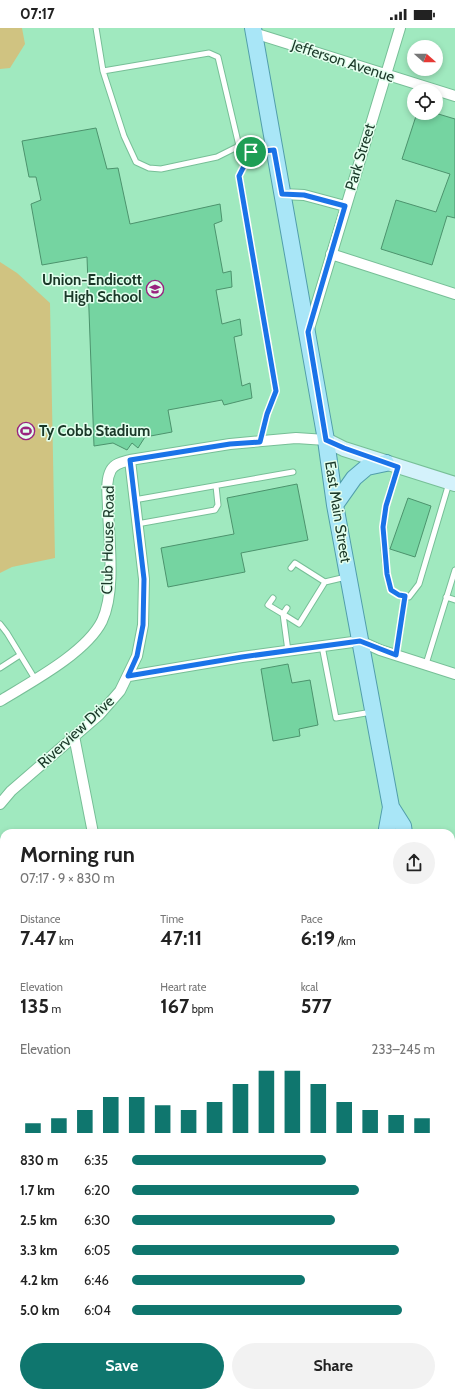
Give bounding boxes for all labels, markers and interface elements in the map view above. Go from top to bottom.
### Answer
text: 07:17 [20,5,55,23]
street label: Jefferson Avenue [288,36,397,86]
north arrow [407,40,443,76]
map controls [407,40,443,120]
button: locate [407,84,443,120]
street label: Park Street [341,121,379,193]
pin [234,135,268,169]
icon: arrive [240,141,262,163]
place label: Union-Endicott High School [42,271,142,306]
school or university icon: Union-Endicott High School [145,279,165,299]
sports icon: Ty Cobb Stadium [16,421,36,441]
place label: Ty Cobb Stadium [39,422,150,440]
street label: East Main Street [321,460,355,564]
street label: Club House Road [98,486,118,594]
street label: Riverview Drive [34,692,118,772]
text: Morning run [20,841,135,868]
button: share [393,842,435,884]
text: 07:17 · 9 × 830 m [20,870,115,886]
text: Distance [20,912,61,926]
text: Time [160,912,184,926]
text: Pace [301,912,323,926]
text: 7.47 [20,926,57,950]
text: 47:11 [160,926,202,950]
text: 6:19 [301,926,335,950]
text: km [57,934,74,948]
text: /km [335,934,356,948]
text: Elevation [20,980,63,994]
text: Heart rate [160,980,206,994]
text: kcal [301,980,318,994]
text: 135 [20,994,49,1018]
text: 167 [160,994,189,1018]
text: 577 [301,994,332,1018]
text: m [49,1002,61,1016]
text: bpm [189,1002,214,1016]
text: Elevation [20,1041,71,1057]
text: 233–245 m [372,1041,435,1057]
text: 830 m [20,1152,58,1168]
text: 6:35 [84,1152,108,1168]
text: 1.7 km [20,1182,55,1198]
text: 6:20 [84,1182,110,1198]
text: 2.5 km [20,1212,57,1228]
text: 6:30 [84,1212,110,1228]
text: 3.3 km [20,1242,57,1258]
text: 6:05 [84,1242,110,1258]
text: 4.2 km [20,1272,58,1288]
text: 6:46 [84,1272,109,1288]
text: 5.0 km [20,1302,59,1318]
text: 6:04 [84,1302,111,1318]
button: Save [20,1343,224,1389]
button: Share [232,1343,435,1389]

